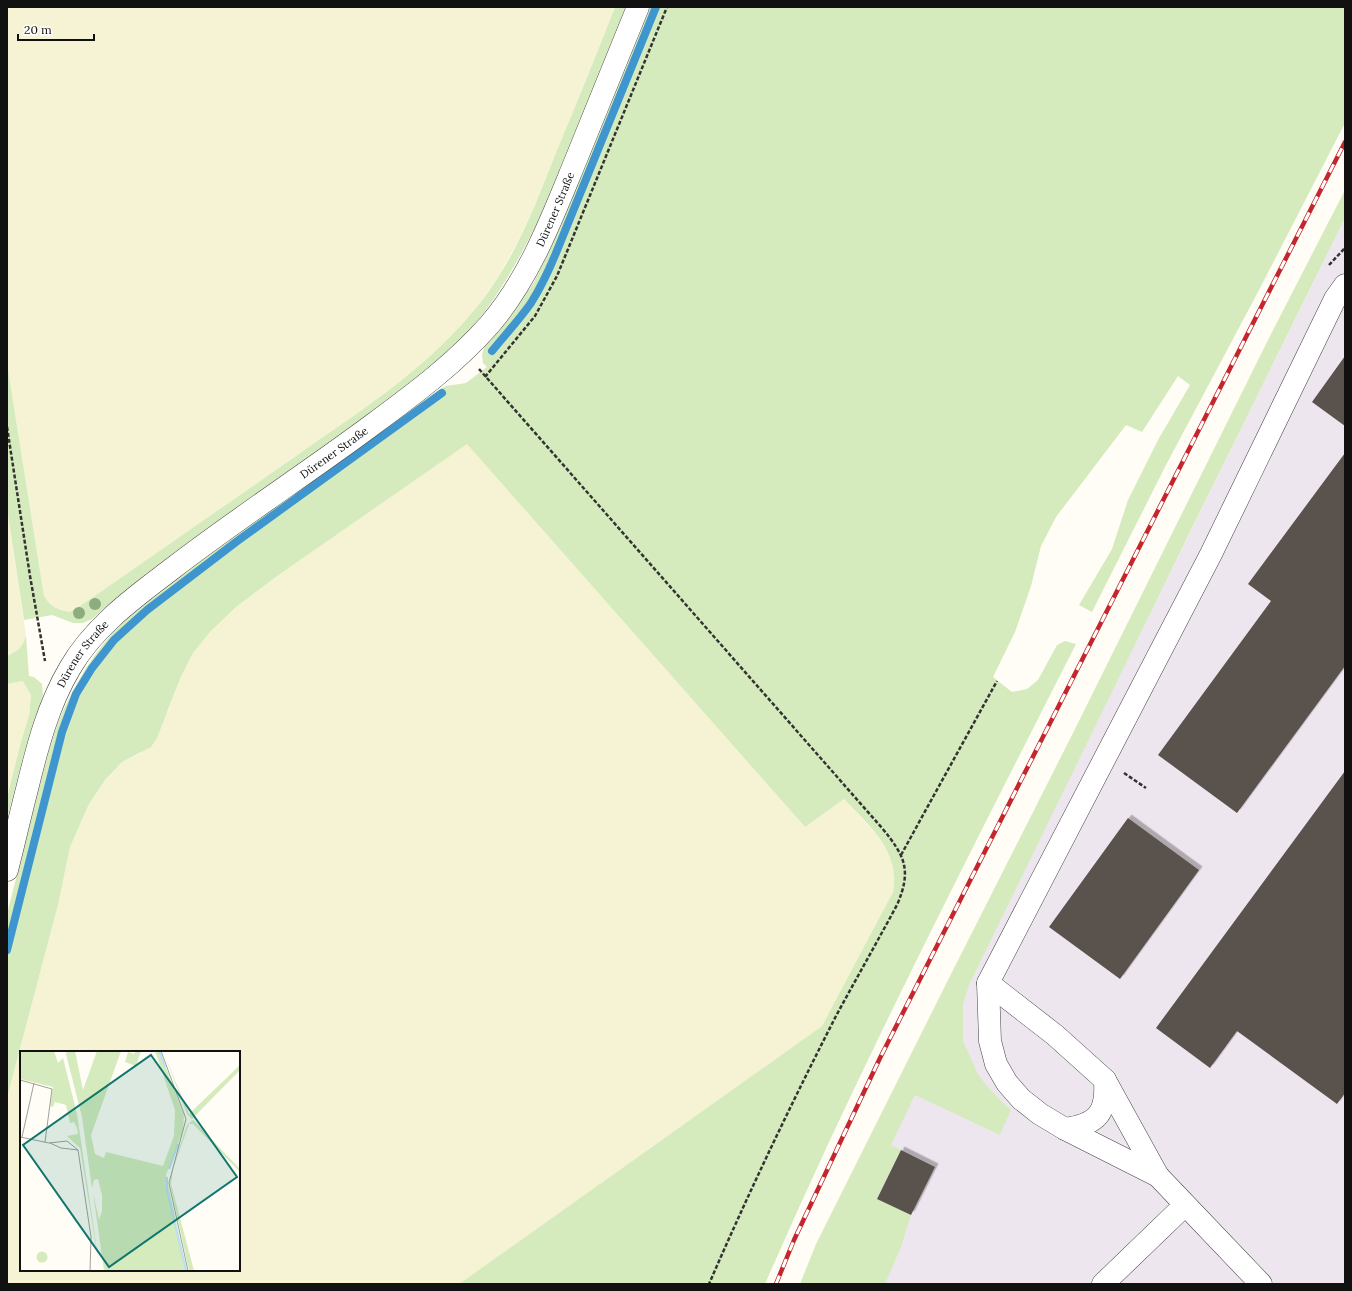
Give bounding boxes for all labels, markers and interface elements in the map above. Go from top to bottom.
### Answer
scale bar [18,16,94,42]
text: 20 m [24,22,52,37]
street label: Dürener Straße [533,170,577,249]
street label: Dürener Straße [297,423,371,481]
street label: Dürener Straße [54,617,111,690]
inset map [20,1051,240,1271]

